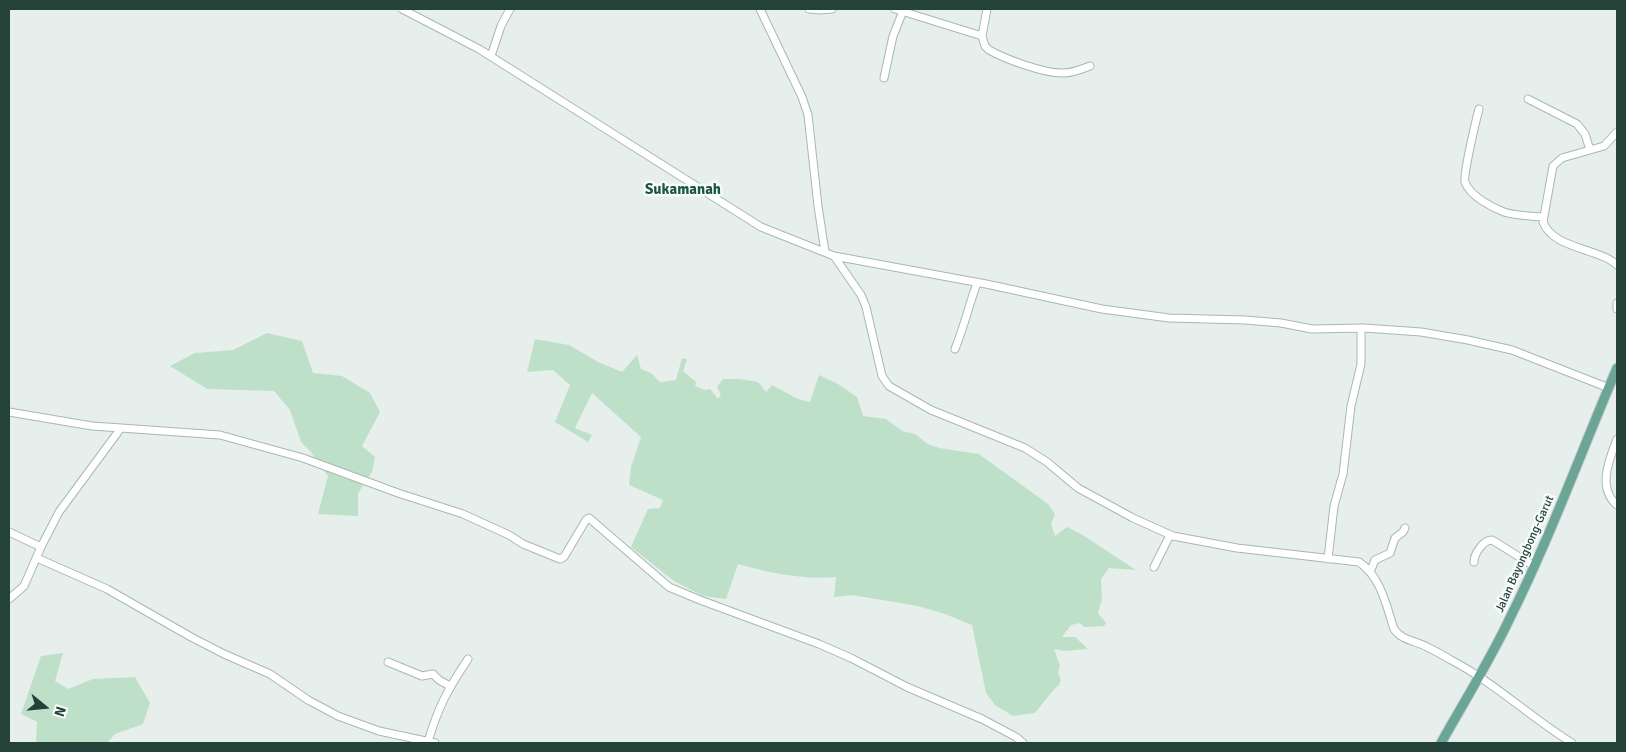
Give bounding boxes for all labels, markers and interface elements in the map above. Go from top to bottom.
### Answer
district label: Sukamanah [645,181,721,199]
street label: Jalan Bayongbong-Garut [1493,493,1557,615]
north arrow [20,682,70,732]
text: N [50,704,69,719]

